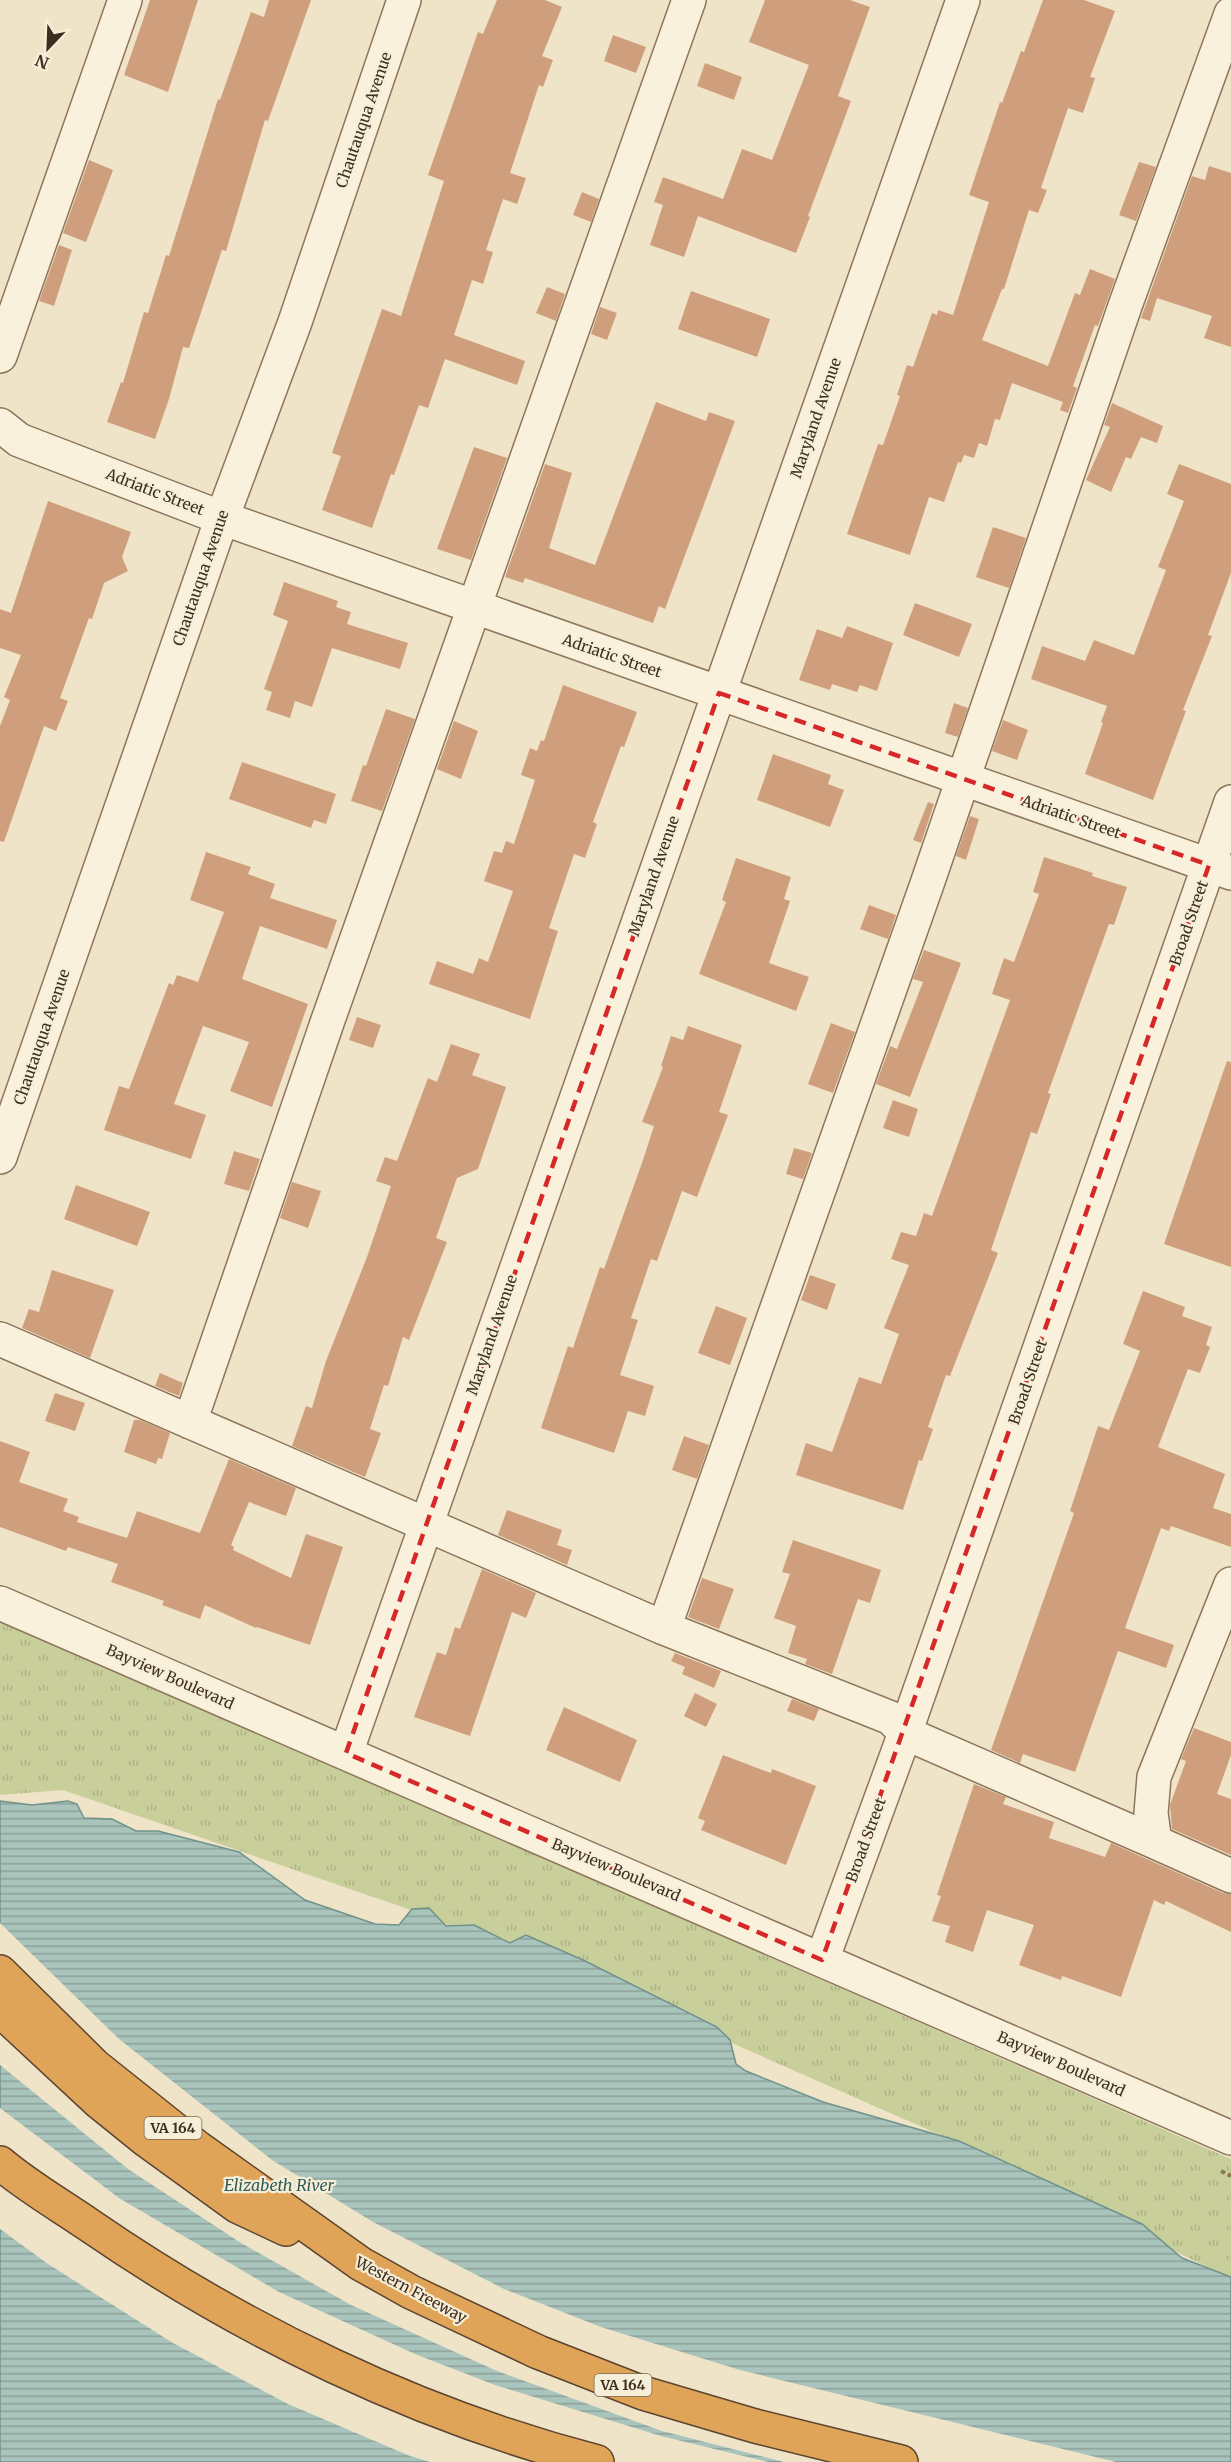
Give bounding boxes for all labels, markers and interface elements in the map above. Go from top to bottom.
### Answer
north arrow [18,18,78,78]
street label: Chautauqua Avenue [331,49,396,190]
text: N [32,50,52,73]
street label: Maryland Avenue [786,355,845,481]
street label: Adriatic Street [102,464,207,519]
street label: Chautauqua Avenue [168,507,233,648]
street label: Adriatic Street [559,629,664,681]
street label: Adriatic Street [1018,790,1123,842]
street label: Maryland Avenue [624,813,683,939]
street label: Broad Street [1165,878,1212,968]
street label: Chautauqua Avenue [9,966,74,1107]
street label: Maryland Avenue [462,1272,521,1398]
street label: Broad Street [1004,1337,1051,1427]
street label: Bayview Boulevard [103,1640,237,1713]
street label: Broad Street [841,1795,890,1885]
street label: Bayview Boulevard [549,1834,683,1905]
street label: Bayview Boulevard [994,2027,1128,2100]
road number: VA 164 [144,2117,201,2139]
water label: Elizabeth River [224,2175,335,2195]
street label: Western Freeway [351,2252,471,2327]
road number: VA 164 [594,2374,652,2396]

